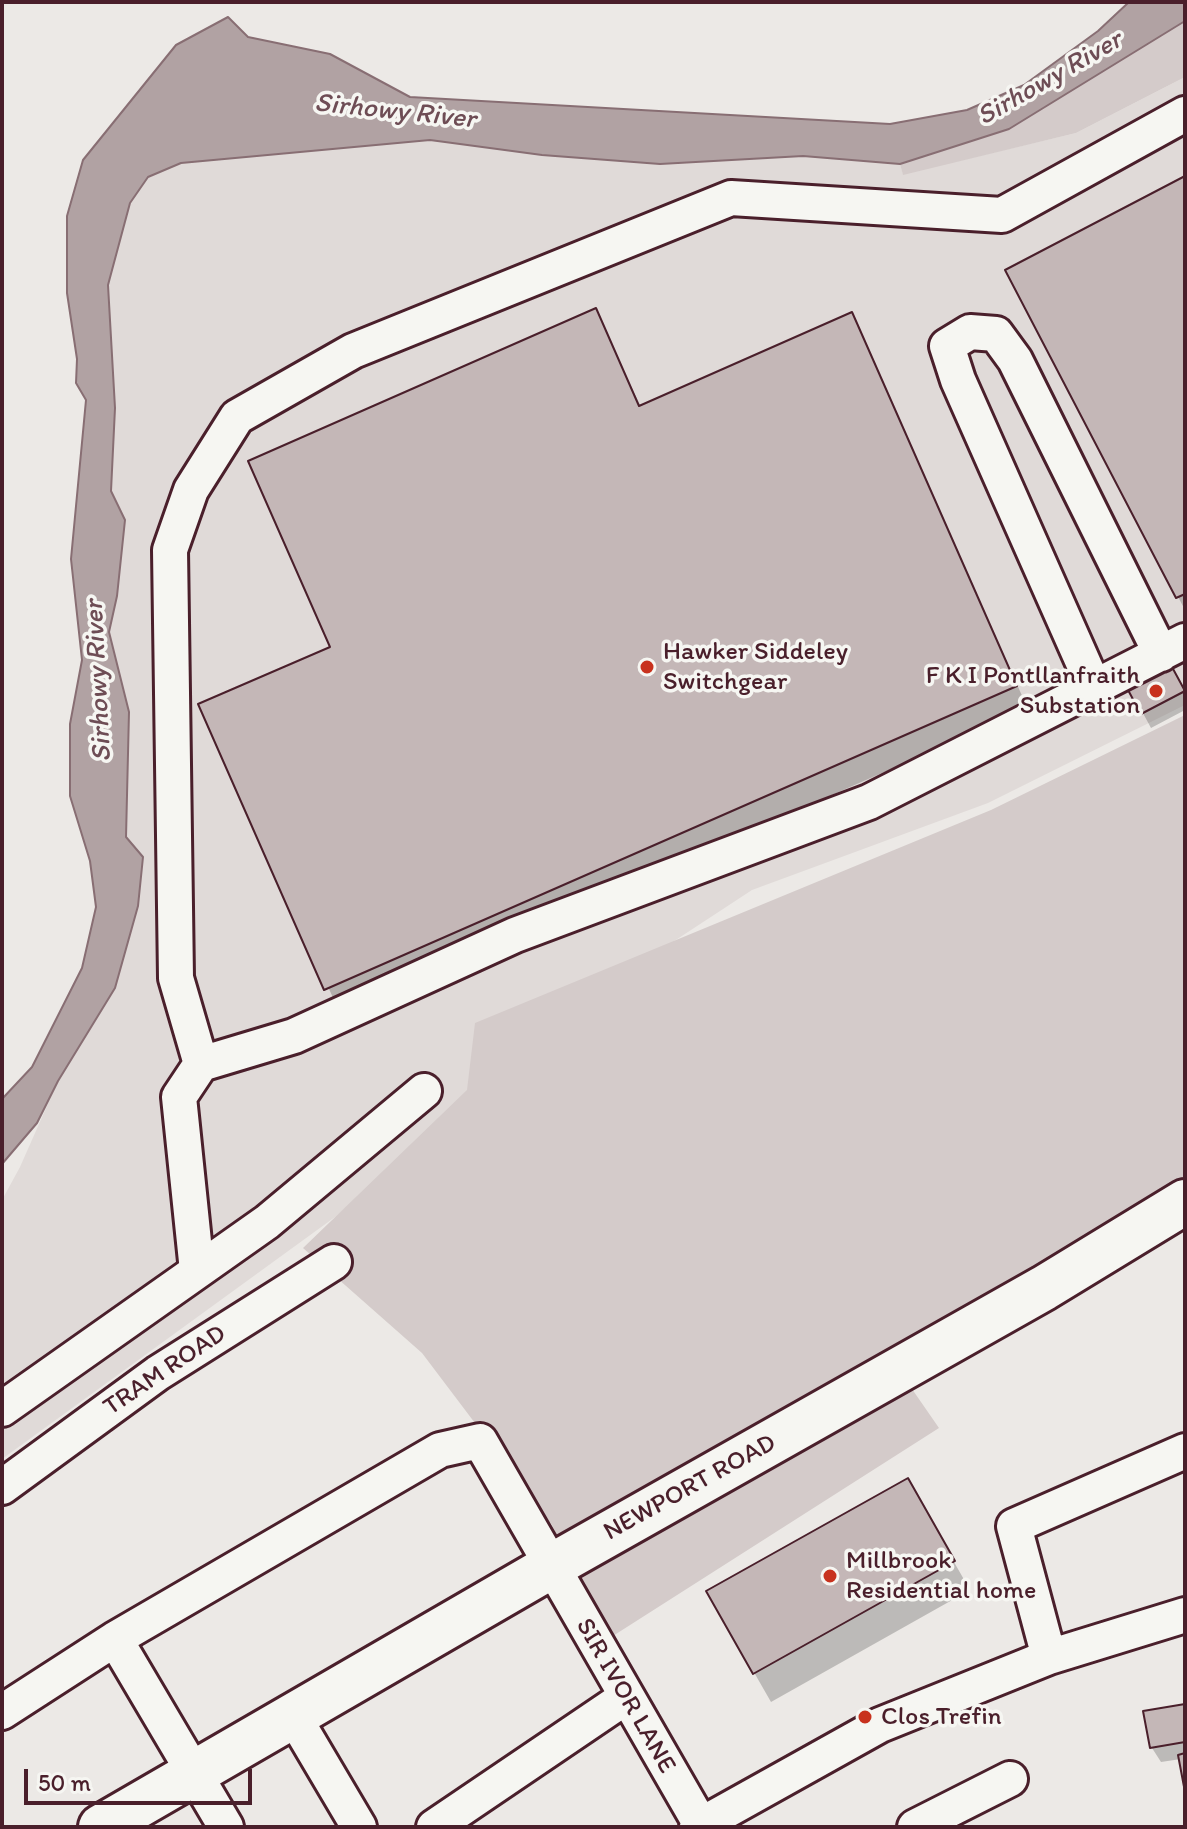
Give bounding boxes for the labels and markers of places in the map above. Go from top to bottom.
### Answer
place label: Hawker Siddeley Switchgear [663,636,848,698]
marker: Hawker Siddeley Switchgear [638,658,656,676]
place label: F K I Pontllanfraith Substation [926,660,1140,722]
marker: F K I Pontllanfraith Substation [1147,682,1165,700]
place label: Millbrook Residential home [846,1545,1036,1606]
marker: Millbrook Residential home [821,1567,839,1585]
place label: Clos Trefin [881,1701,1002,1733]
marker: Clos Trefin [856,1708,874,1726]

